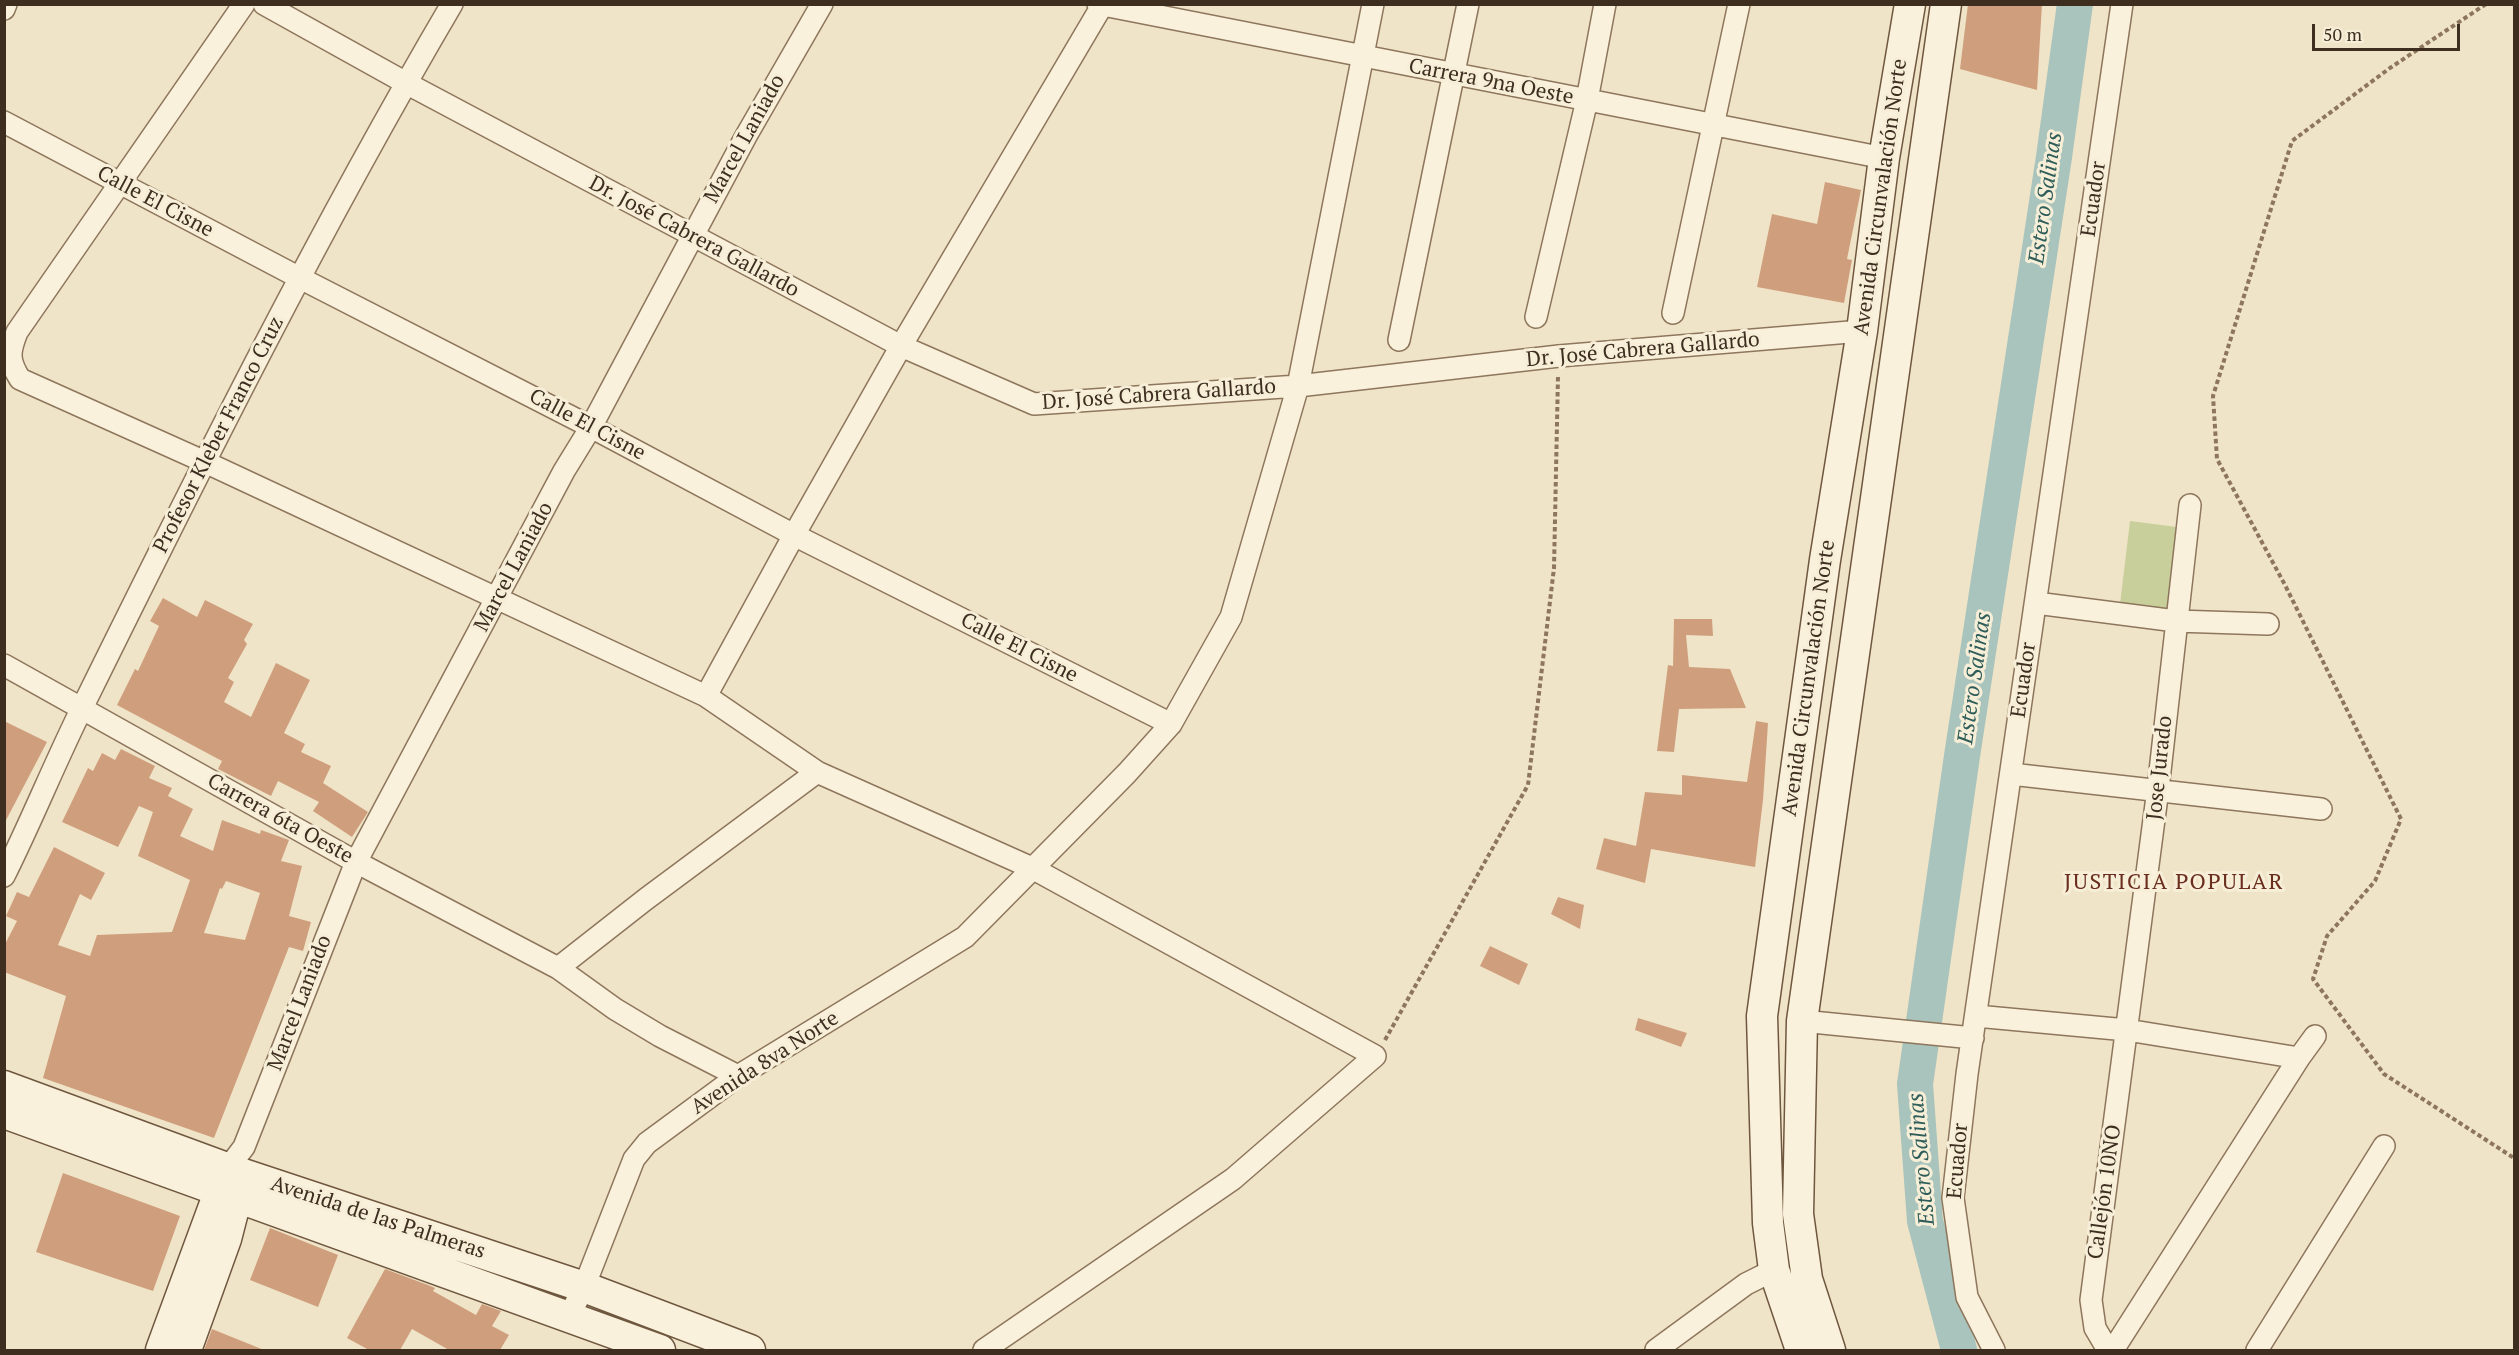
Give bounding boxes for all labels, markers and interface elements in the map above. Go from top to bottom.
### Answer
scale bar [2315,12,2464,50]
text: 50 m [2323,22,2362,46]
street label: Carrera 9na Oeste [1406,54,1576,110]
street label: Avenida Circunvalación Norte [1849,57,1913,337]
street label: Marcel Laniado [699,70,791,208]
water label: Estero Salinas [2024,130,2068,266]
street label: Ecuador [2076,160,2112,238]
street label: Calle El Cisne [93,161,217,243]
street label: Dr. José Cabrera Gallardo [585,171,803,303]
street label: Profesor Kleber Franco Cruz [148,313,290,557]
street label: Dr. José Cabrera Gallardo [1525,327,1761,373]
street label: Dr. José Cabrera Gallardo [1041,374,1277,416]
street label: Calle El Cisne [525,384,649,466]
street label: Marcel Laniado [469,498,559,636]
street label: Avenida Circunvalación Norte [1777,538,1841,818]
street label: Calle El Cisne [956,608,1082,688]
water label: Estero Salinas [1953,610,1997,746]
street label: Ecuador [2006,641,2042,719]
street label: Jose Jurado [2142,715,2178,821]
street label: Carrera 6ta Oeste [203,769,357,869]
district label: JUSTICIA POPULAR [2064,870,2284,896]
street label: Marcel Laniado [263,932,337,1074]
street label: Avenida 8va Norte [687,1006,843,1120]
water label: Estero Salinas [1903,1092,1941,1226]
street label: Ecuador [1942,1122,1974,1200]
street label: Callejón 10NO [2083,1123,2127,1261]
street label: Avenida de las Palmeras [268,1171,488,1265]

